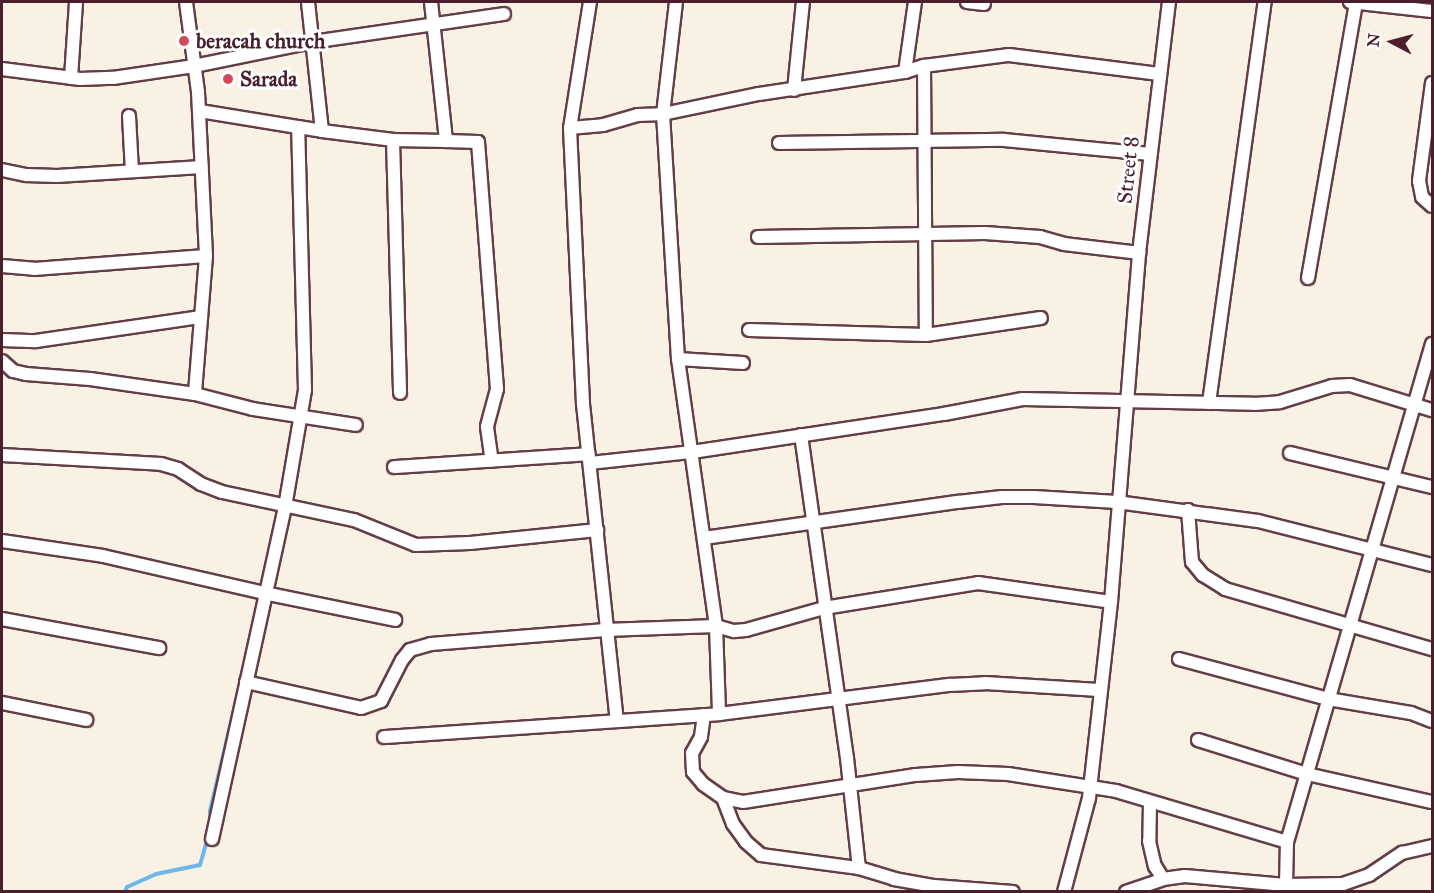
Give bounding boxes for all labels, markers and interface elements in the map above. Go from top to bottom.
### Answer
north arrow [1362,12,1422,72]
place label: beracah church [196,28,326,54]
text: N [1363,32,1384,48]
marker: beracah church [177,34,191,48]
place label: Sarada [240,66,297,92]
marker: Sarada [221,72,235,86]
street label: Street 8 [1112,135,1144,205]

